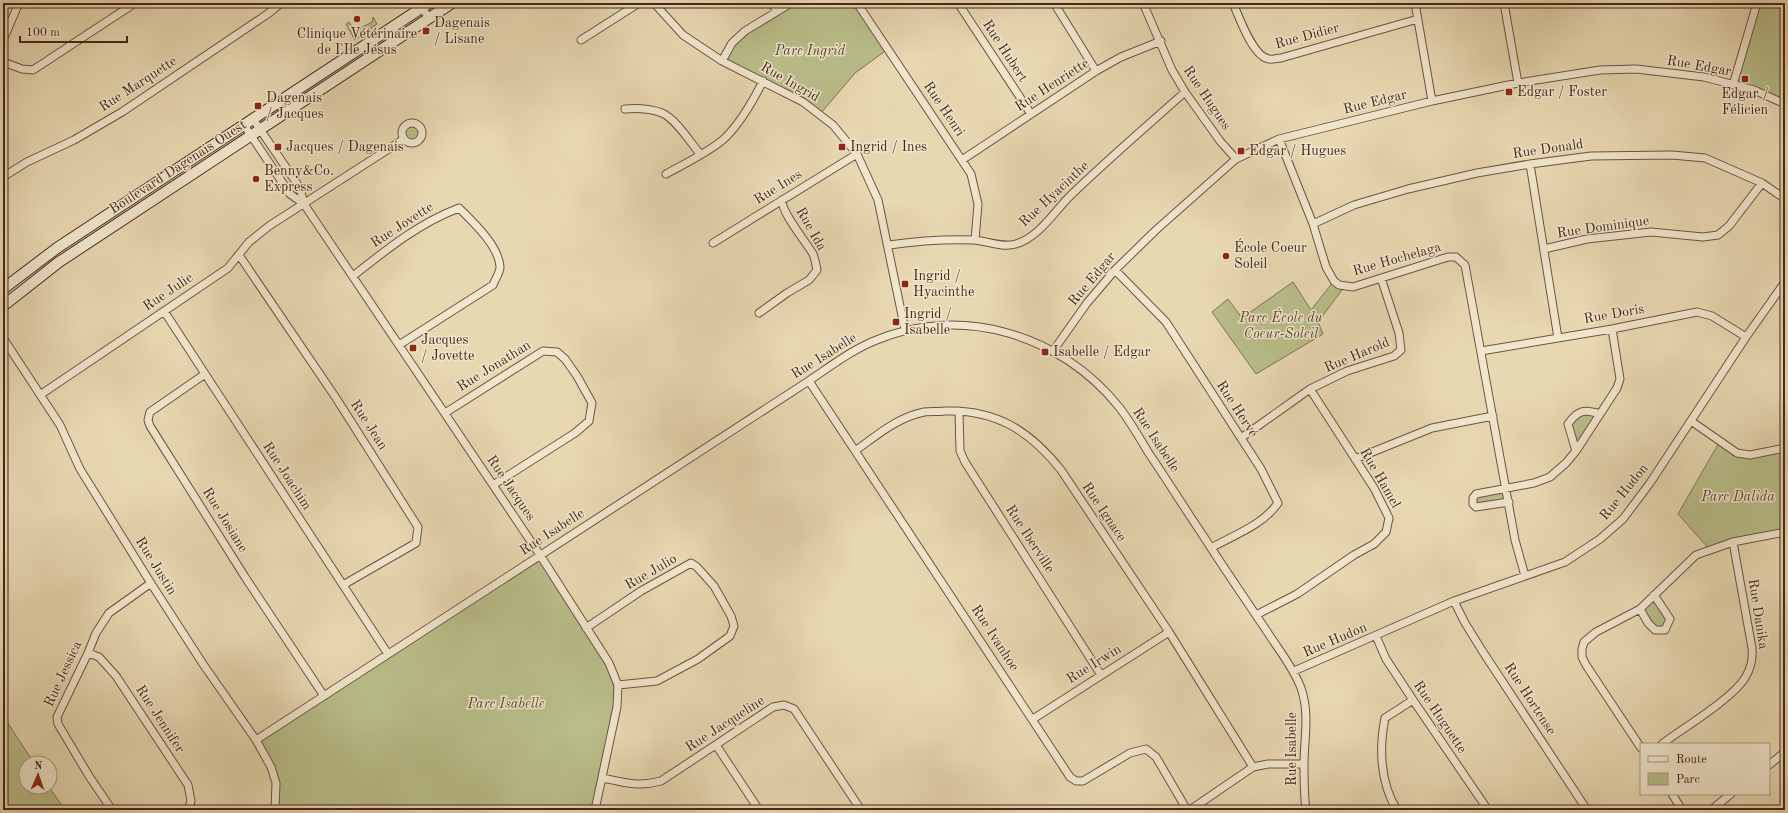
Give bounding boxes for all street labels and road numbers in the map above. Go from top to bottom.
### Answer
street label: Rue Hubert [980,18,1030,85]
street label: Rue Didier [1273,21,1341,51]
street label: Rue Edgar [1666,53,1732,79]
street label: Rue Marquette [97,54,179,114]
street label: Rue Henriette [1013,56,1091,114]
street label: Rue Ingrid [758,60,822,104]
street label: Rue Hugues [1181,63,1233,133]
street label: Rue Henri [921,79,967,139]
street label: Rue Edgar [1342,87,1409,117]
street label: Boulevard Dagenais Ouest [107,118,249,216]
street label: Rue Donald [1512,137,1584,161]
street label: Rue Hyacinthe [1017,158,1091,230]
street label: Rue Ines [752,167,804,207]
street label: Rue Jovette [368,200,436,250]
street label: Rue Ida [793,205,829,253]
street label: Rue Dominique [1556,214,1650,240]
street label: Rue Hochelaga [1351,240,1443,278]
street label: Rue Edgar [1066,249,1118,308]
street label: Rue Julie [140,270,196,314]
street label: Rue Doris [1583,302,1645,326]
street label: Rue Isabelle [789,330,859,382]
street label: Rue Harold [1322,335,1392,375]
street label: Rue Jonathan [455,338,534,394]
street label: Rue Hervé [1214,378,1260,440]
street label: Rue Jean [348,398,390,453]
street label: Rue Isabelle [1130,405,1182,475]
street label: Rue Joachim [260,440,314,512]
street label: Rue Hamel [1357,445,1403,511]
street label: Rue Jacques [484,453,538,523]
street label: Rue Hudon [1597,461,1651,523]
street label: Rue Ignace [1079,480,1129,544]
street label: Rue Josiane [200,485,250,555]
street label: Rue Iberville [1003,503,1057,575]
street label: Rue Isabelle [517,506,587,558]
street label: Rue Justin [133,535,179,598]
street label: Rue Julio [623,552,679,592]
street label: Rue Danika [1746,578,1770,650]
street label: Rue Ivanhoe [968,602,1022,674]
street label: Rue Hudon [1301,620,1370,660]
street label: Rue Jessica [42,639,84,709]
street label: Rue Irwin [1064,642,1124,686]
street label: Rue Hortense [1502,660,1558,738]
street label: Rue Huguette [1411,678,1469,756]
street label: Rue Jennifer [133,683,187,756]
street label: Rue Jacqueline [683,693,767,755]
street label: Rue Isabelle [1285,712,1299,786]

